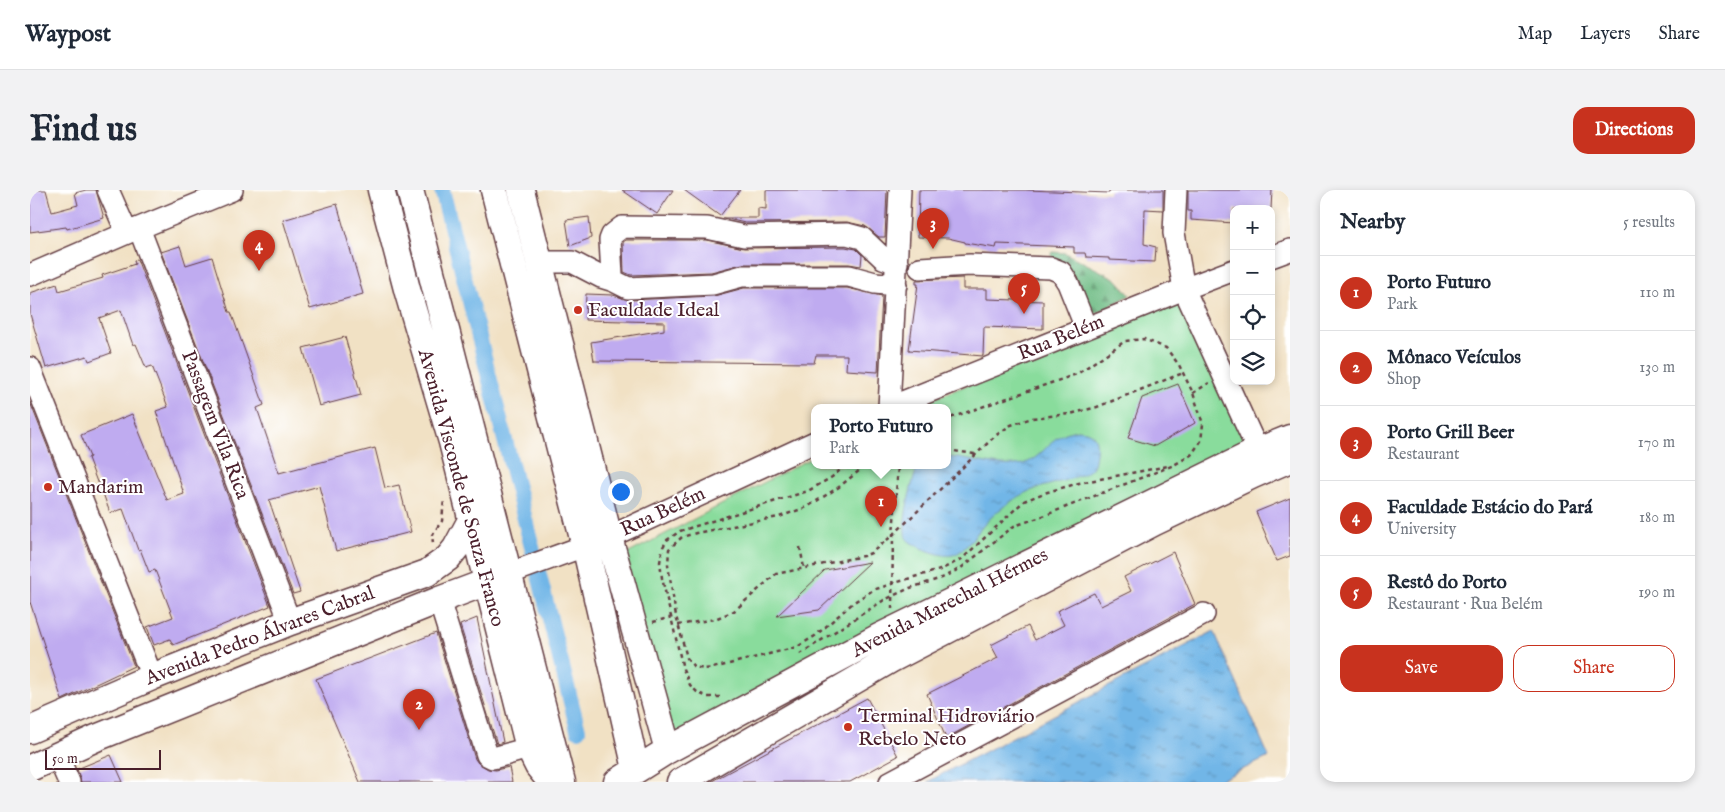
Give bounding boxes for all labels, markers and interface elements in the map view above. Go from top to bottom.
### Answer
text: Waypost [25,19,111,50]
text: Map [1518,23,1552,46]
text: Layers [1580,23,1631,46]
text: Share [1659,23,1700,46]
button: Directions [1573,107,1695,154]
text: Find us [30,108,137,153]
map controls [1230,205,1275,385]
button: + [1230,205,1275,250]
pin: 3 [917,208,949,249]
text: Nearby [1340,209,1405,236]
text: 5 results [1623,213,1675,233]
pin: 4 [243,230,275,271]
button: − [1230,250,1275,295]
text: Porto Futuro [1387,271,1491,295]
pin: 5 [1008,273,1040,314]
text: 1 [1353,283,1359,303]
text: 110 m [1639,283,1675,303]
button: locate [1230,295,1275,340]
text: Park [1387,295,1417,315]
place label: Faculdade Ideal [588,298,720,323]
marker: Faculdade Ideal [572,304,584,316]
street label: Rua Belém [1014,309,1108,367]
button: layers [1230,340,1275,385]
street label: Avenida Visconde de Souza Franco [412,345,510,630]
text: Mônaco Veículos [1387,346,1521,370]
street label: Passagem Vila Rica [175,347,255,503]
text: 2 [1352,358,1360,378]
text: 130 m [1639,358,1675,378]
text: Shop [1387,370,1421,390]
popup [811,404,951,469]
text: Porto Futuro [829,415,933,439]
text: Porto Grill Beer [1387,421,1514,445]
text: 3 [1353,433,1359,453]
text: 170 m [1638,433,1675,453]
text: Park [829,439,859,459]
text: Restaurant [1387,445,1460,465]
place label: Mandarim [58,475,144,500]
your location [608,479,634,505]
marker: Mandarim [42,481,54,493]
street label: Rua Belém [617,481,709,543]
pin: 1 [865,486,897,527]
text: Faculdade Estácio do Pará [1387,496,1592,520]
text: 4 [1352,508,1360,528]
text: 180 m [1639,508,1675,528]
text: University [1387,520,1456,540]
street label: Avenida Marechal Hérmes [847,543,1053,664]
text: Restô do Porto [1387,571,1507,595]
street label: Avenida Pedro Álvares Cabral [141,581,379,692]
text: 5 [1353,583,1359,603]
text: 190 m [1638,583,1675,603]
text: Restaurant · Rua Belém [1387,595,1543,615]
button: Save [1340,645,1503,692]
button: Share [1513,645,1675,692]
pin: 2 [403,689,435,730]
place label: Terminal Hidroviário Rebelo Neto [858,704,1035,752]
marker: Terminal Hidroviário Rebelo Neto [842,721,854,733]
scale bar [45,747,161,770]
text: 50 m [52,750,78,768]

